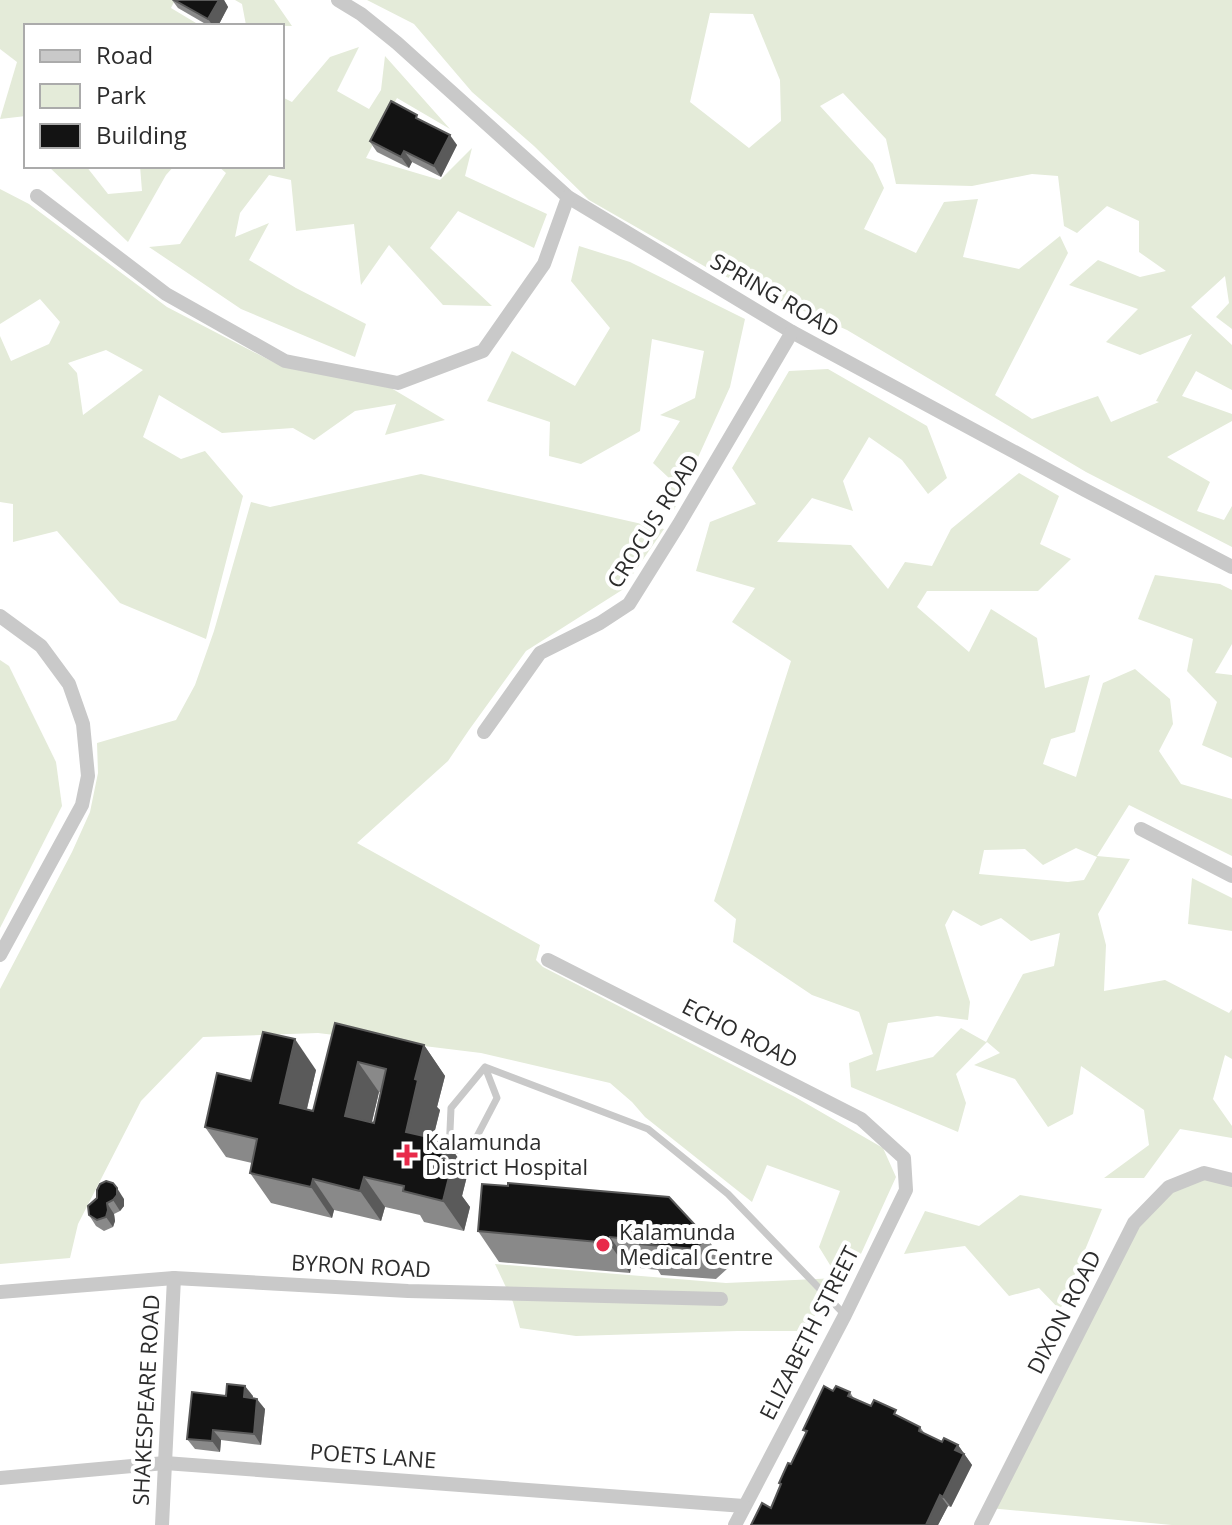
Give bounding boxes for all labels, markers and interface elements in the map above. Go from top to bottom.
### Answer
legend [24,24,284,168]
text: Road [96,38,153,71]
text: Park [96,78,147,111]
text: Building [96,118,187,151]
street label: SPRING ROAD [706,245,845,343]
street label: CROCUS ROAD [599,448,705,593]
street label: ECHO ROAD [678,990,803,1074]
place label: Kalamunda District Hospital [425,1126,588,1181]
marker: Kalamunda District Hospital [396,1144,418,1166]
place label: Kalamunda Medical Centre [619,1216,773,1271]
marker: Kalamunda Medical Centre [594,1236,612,1254]
street label: ELIZABETH STREET [751,1241,865,1425]
street label: DIXON ROAD [1019,1245,1107,1378]
street label: BYRON ROAD [290,1246,432,1284]
street label: SHAKESPEARE ROAD [124,1294,166,1506]
street label: POETS LANE [309,1436,437,1474]

